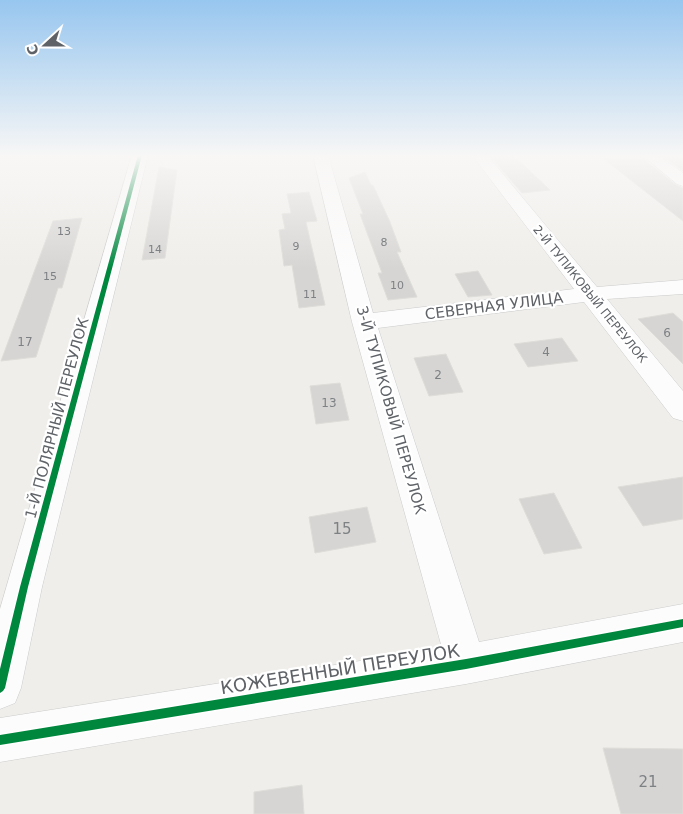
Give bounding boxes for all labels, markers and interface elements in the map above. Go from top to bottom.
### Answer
north arrow [20,20,70,70]
text: С [24,42,42,57]
street label: 2-Й ТУПИКОВЫЙ ПЕРЕУЛОК [530,222,651,366]
house number: 13 [57,225,71,238]
house number: 8 [381,236,388,249]
house number: 9 [293,240,300,253]
house number: 14 [148,243,162,256]
house number: 15 [43,270,57,283]
house number: 10 [390,279,404,292]
house number: 11 [303,288,317,301]
street label: СЕВЕРНАЯ УЛИЦА [424,289,565,323]
street label: 3-Й ТУПИКОВЫЙ ПЕРЕУЛОК [353,303,430,517]
street label: 1-Й ПОЛЯРНЫЙ ПЕРЕУЛОК [20,315,93,521]
house number: 6 [663,326,671,340]
house number: 17 [17,335,33,349]
house number: 4 [542,345,550,359]
house number: 2 [434,368,442,382]
house number: 13 [321,396,337,410]
house number: 15 [332,520,352,538]
street label: КОЖЕВЕННЫЙ ПЕРЕУЛОК [219,640,461,698]
house number: 21 [638,773,658,791]

